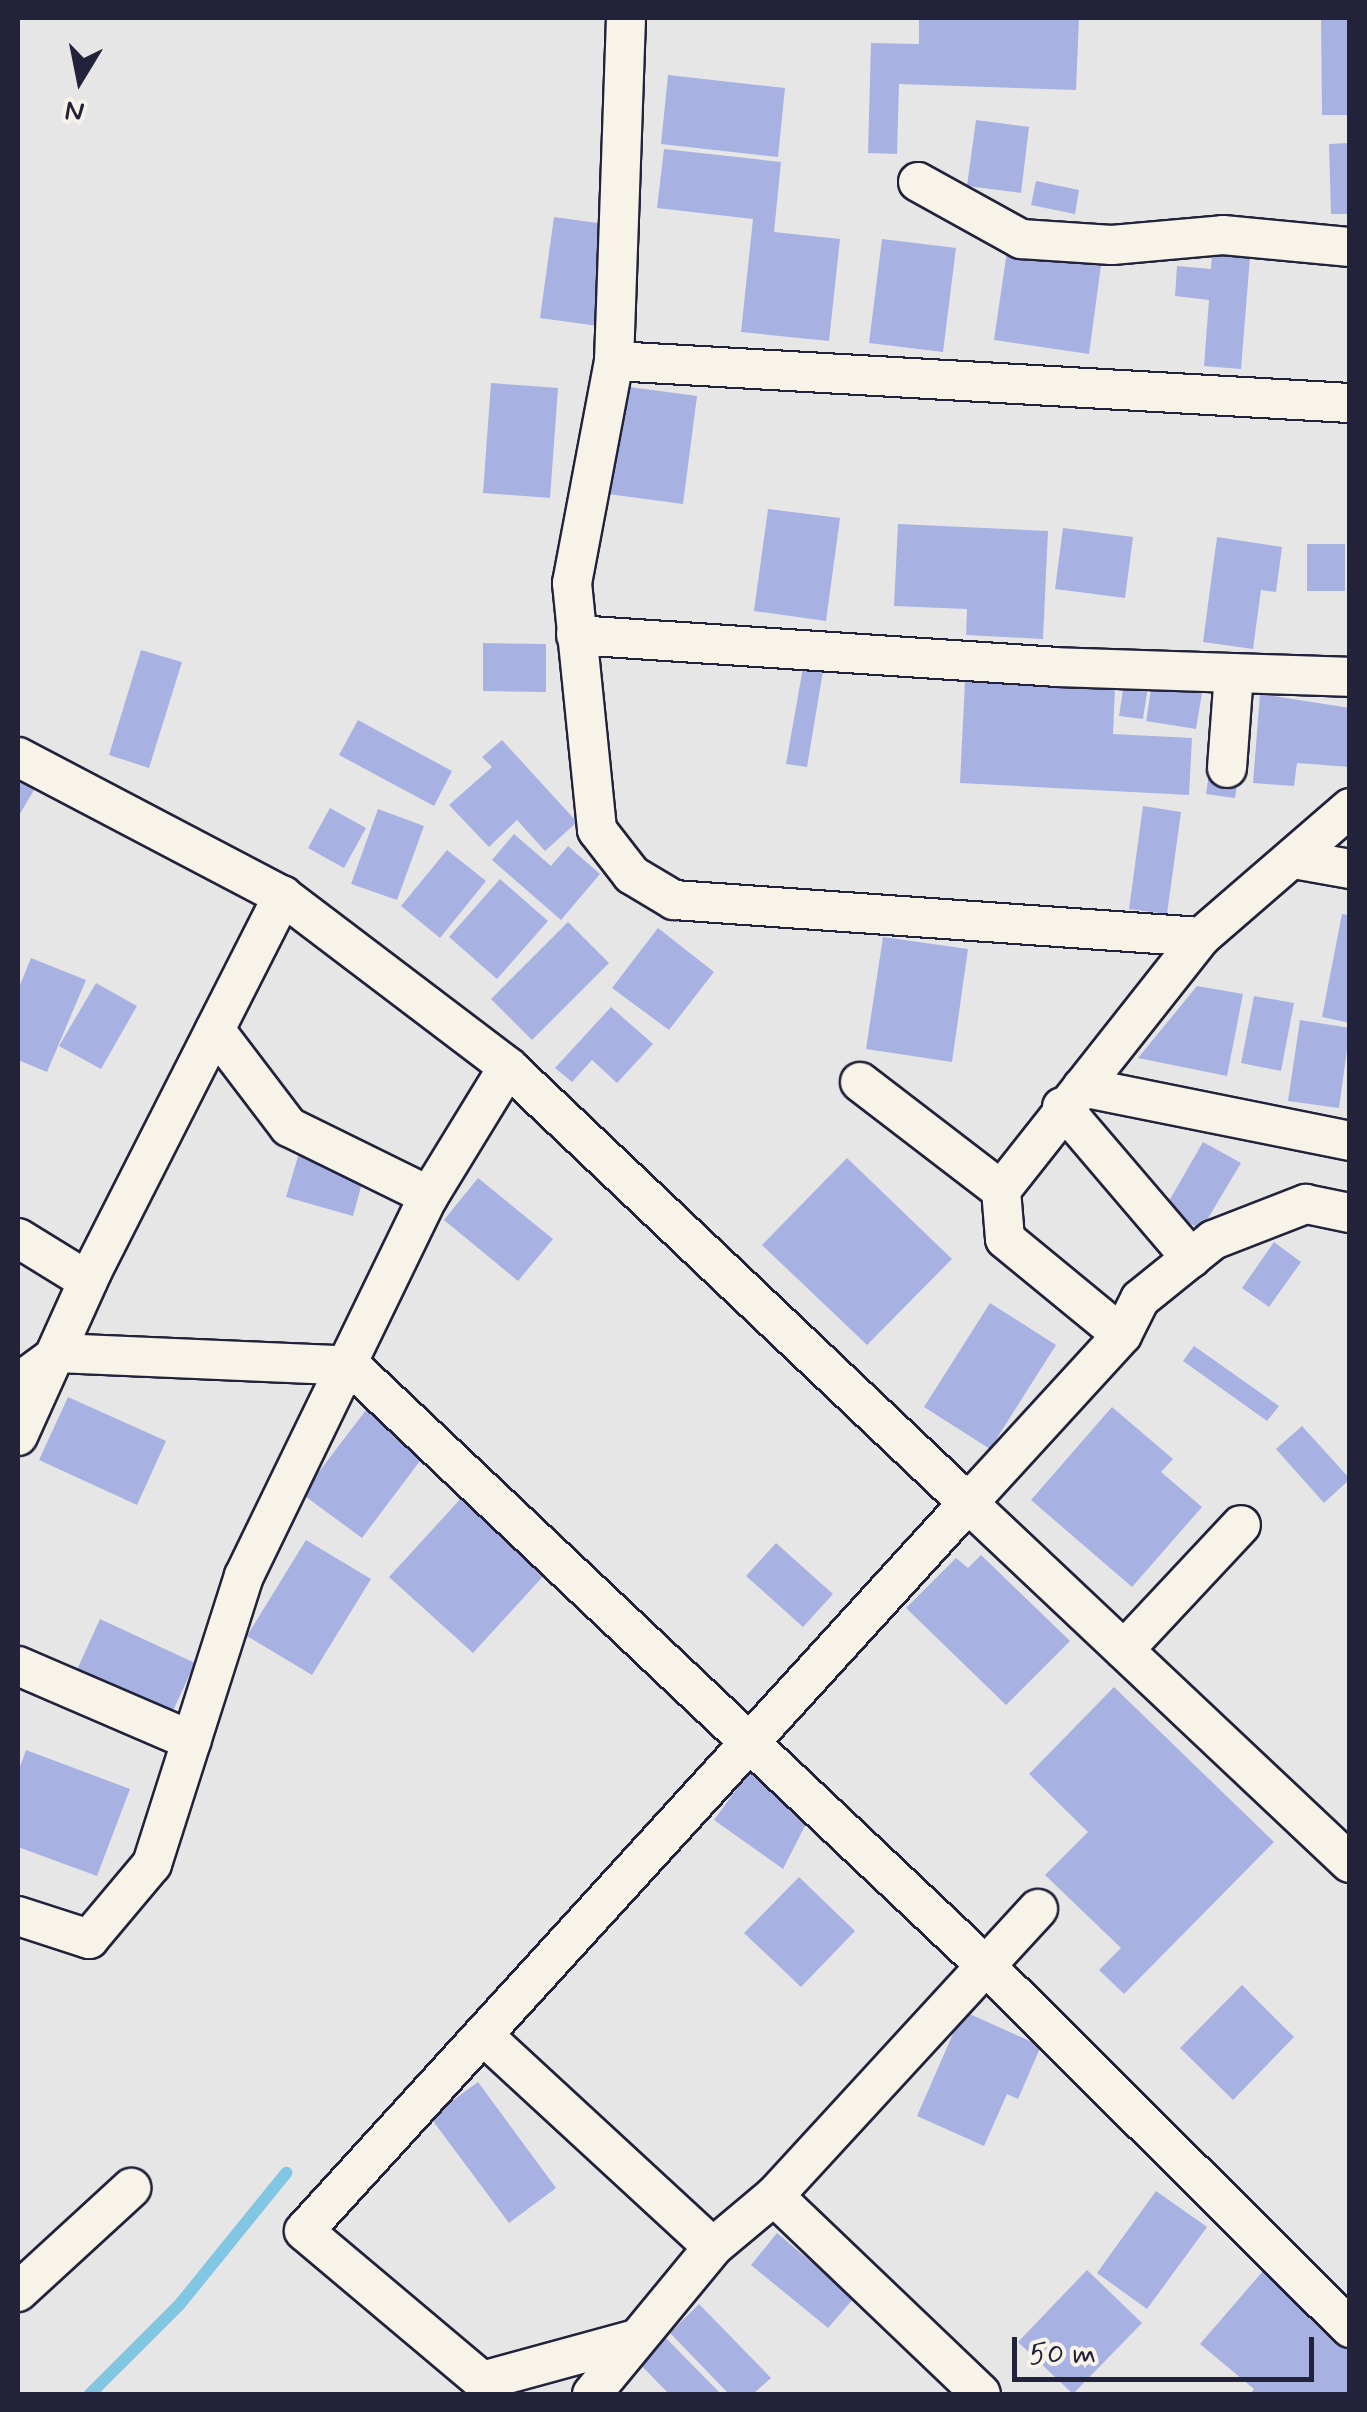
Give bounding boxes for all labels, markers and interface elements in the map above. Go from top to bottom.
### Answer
north arrow [30,30,130,130]
text: N [62,90,87,130]
scale bar [1017,2317,1320,2379]
text: 50 m [1029,2335,1096,2374]

